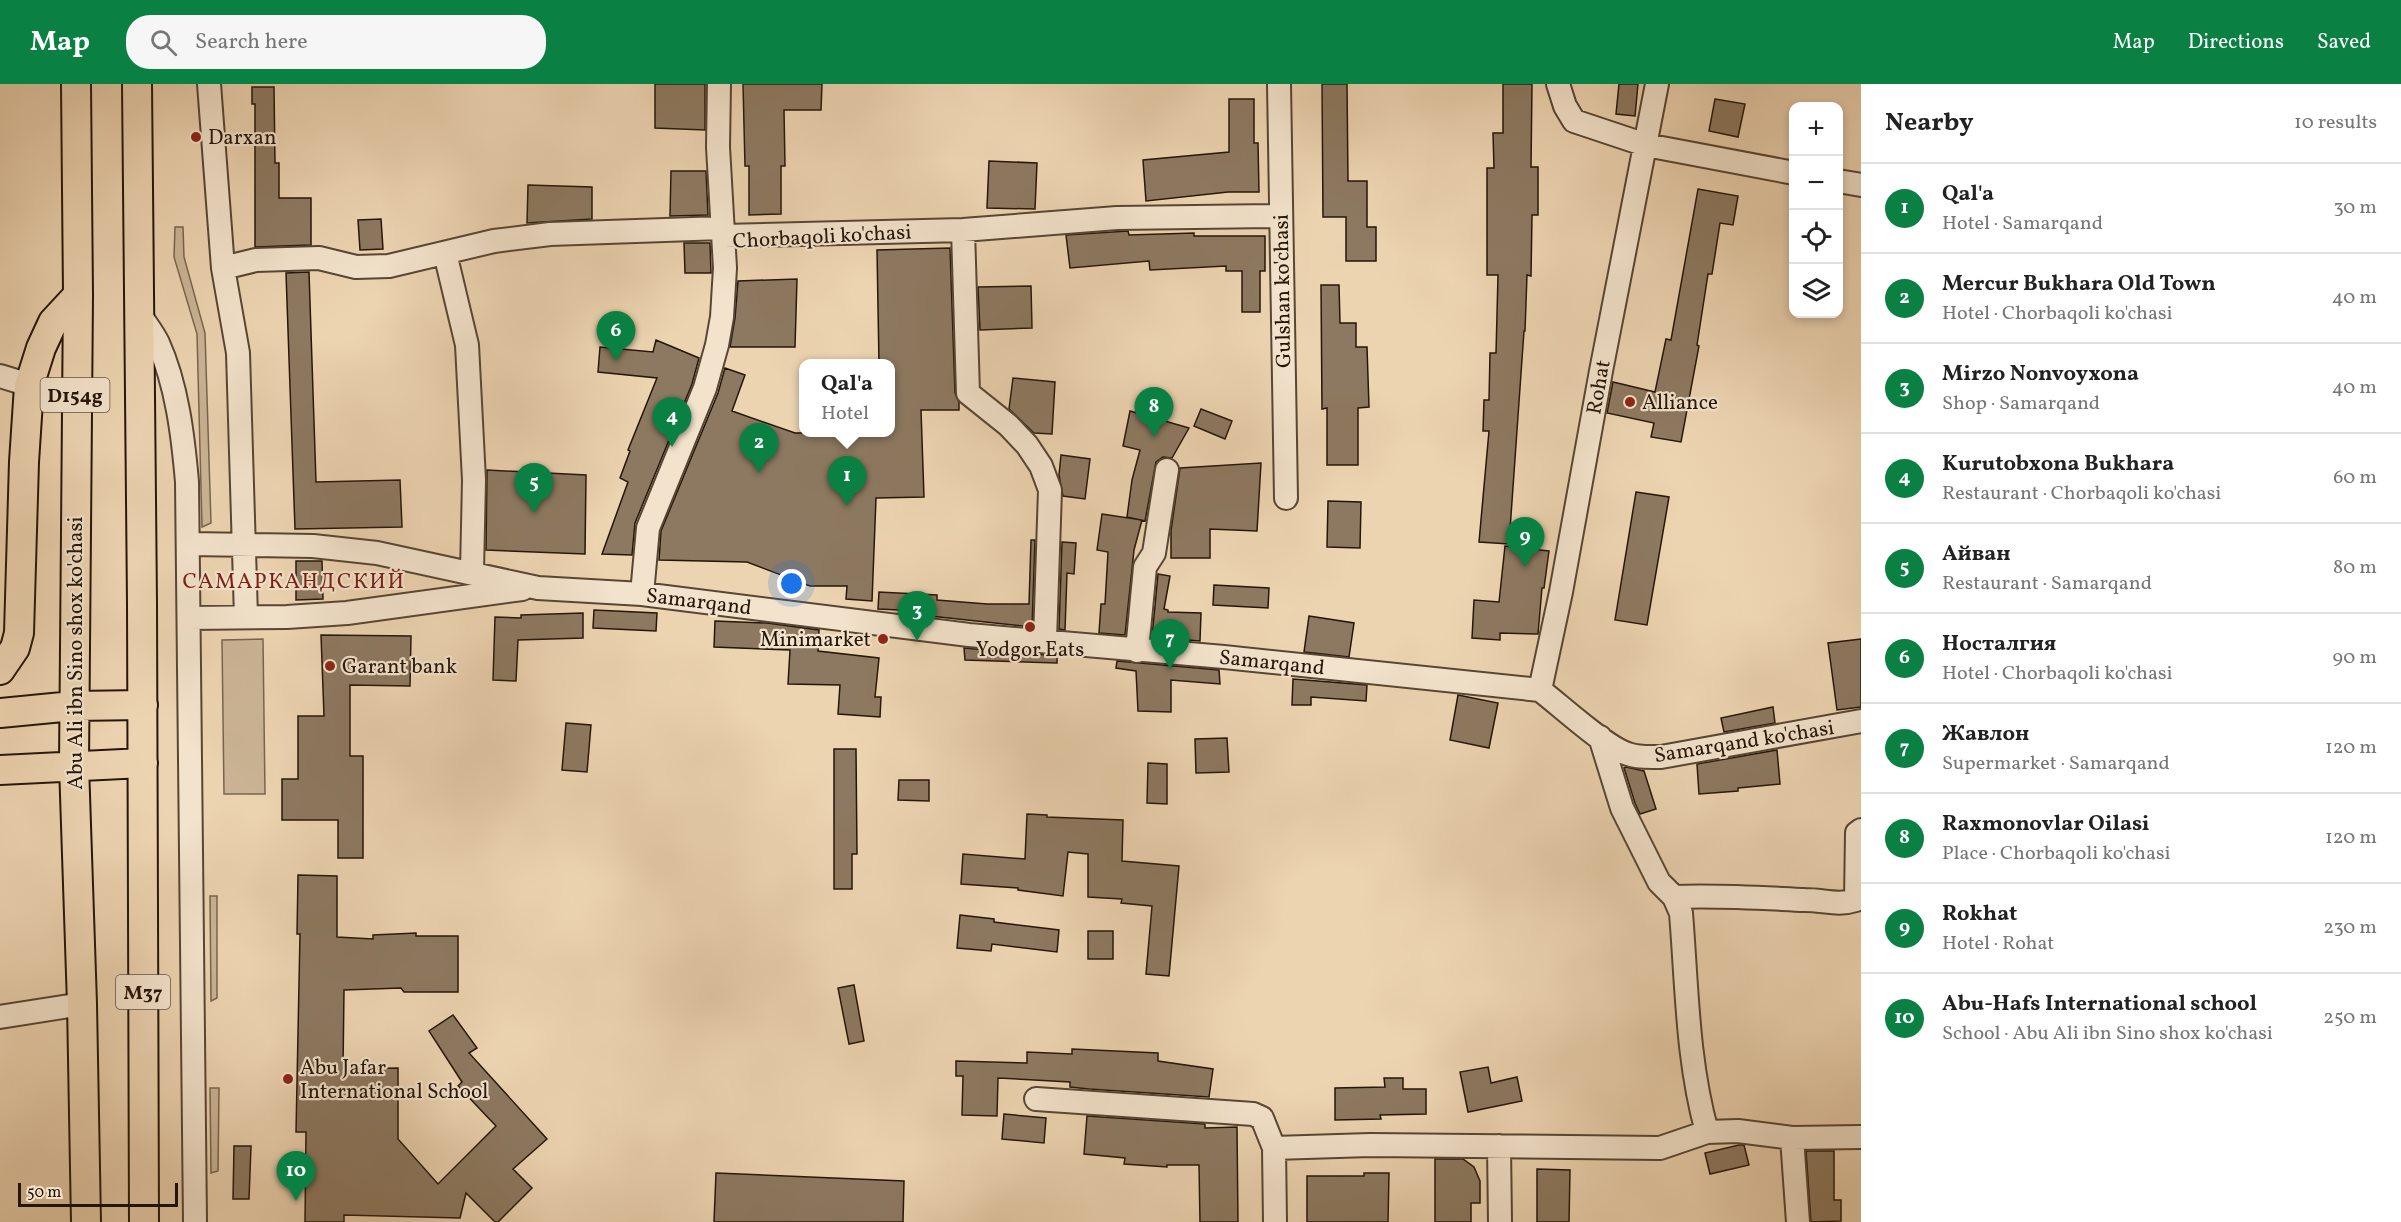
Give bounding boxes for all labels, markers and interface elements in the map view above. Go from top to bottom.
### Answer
search box [126,15,546,69]
text: Map [30,23,90,62]
icon: search [147,26,180,59]
text: Search here [195,27,308,58]
text: Map [2113,28,2155,57]
text: Directions [2188,28,2284,57]
text: Saved [2317,28,2371,57]
map controls [1789,102,1843,318]
button: + [1789,102,1843,156]
text: Nearby [1885,105,1974,141]
text: 10 results [2294,109,2377,137]
place label: Darxan [208,124,277,153]
marker: Darxan [189,130,203,144]
button: − [1789,156,1843,210]
text: Qal'a [1942,179,1994,210]
text: 1 [1900,194,1909,222]
text: 30 m [2333,194,2377,222]
button: locate [1789,210,1843,264]
text: Hotel · Samarqand [1942,210,2103,238]
street label: Gulshan ko'chasi [1268,214,1299,368]
street label: Chorbaqoli ko'chasi [732,218,912,257]
button: layers [1789,264,1843,318]
text: Mercur Bukhara Old Town [1942,269,2216,300]
text: 2 [1899,284,1910,312]
text: 40 m [2332,284,2377,312]
text: Hotel · Chorbaqoli ko'chasi [1942,300,2172,328]
pin: 6 [596,312,636,361]
street label: Rohat [1580,358,1619,417]
popup [799,359,895,437]
text: Mirzo Nonvoyxona [1942,359,2139,390]
text: Qal'a [821,369,873,400]
text: 3 [1899,374,1910,402]
text: 40 m [2332,374,2377,402]
road number: D154g [40,378,110,412]
pin: 8 [1134,388,1174,437]
place label: Alliance [1642,389,1718,418]
text: Shop · Samarqand [1942,390,2100,418]
marker: Alliance [1623,395,1637,409]
pin: 4 [652,398,692,447]
text: Hotel [821,400,869,428]
pin: 2 [740,424,778,473]
text: Kurutobxona Bukhara [1942,449,2174,480]
pin: 1 [828,456,866,506]
pin: 5 [514,464,554,513]
text: 4 [1898,464,1911,492]
text: 60 m [2333,464,2377,492]
text: Restaurant · Chorbaqoli ko'chasi [1942,480,2221,508]
street label: Abu Ali ibn Sino shox ko'chasi [62,516,91,790]
pin: 9 [1506,518,1544,567]
text: Айван [1942,539,2011,570]
text: 5 [1900,554,1909,582]
text: 80 m [2333,554,2377,582]
district label: САМАРКАНДСКИЙ [182,567,406,598]
your location [777,569,806,598]
text: Restaurant · Samarqand [1942,570,2152,598]
street label: Samarqand [644,582,753,623]
pin: 3 [898,592,936,641]
marker: Yodgor Eats [1023,620,1037,634]
pin: 7 [1150,620,1190,669]
place label: Minimarket [760,626,871,655]
text: Носталгия [1942,629,2056,660]
marker: Minimarket [876,632,890,646]
place label: Yodgor Eats [976,636,1084,665]
street label: Samarqand [1218,644,1326,683]
text: 6 [1899,644,1910,672]
text: 90 m [2333,644,2377,672]
place label: Garant bank [342,653,458,682]
marker: Garant bank [323,659,337,673]
text: Hotel · Chorbaqoli ko'chasi [1942,660,2172,688]
street label: Samarqand ko'chasi [1652,714,1836,771]
text: Жавлон [1942,719,2029,750]
text: 7 [1900,734,1909,762]
text: 120 m [2325,734,2377,762]
text: Supermarket · Samarqand [1942,750,2170,778]
text: Raxmonovlar Oilasi [1942,809,2150,840]
text: 8 [1899,824,1910,852]
text: 120 m [2325,824,2377,852]
text: Place · Chorbaqoli ko'chasi [1942,840,2170,868]
text: Rokhat [1942,899,2017,930]
text: 9 [1899,914,1910,942]
text: 230 m [2323,914,2377,942]
text: Hotel · Rohat [1942,930,2054,958]
road number: M37 [116,975,170,1009]
text: Abu-Hafs International school [1942,989,2257,1020]
text: 10 [1894,1004,1915,1032]
text: 250 m [2323,1004,2377,1032]
text: School · Abu Ali ibn Sino shox ko'chasi [1942,1020,2273,1048]
place label: Abu Jafar International School [300,1054,488,1107]
marker: Abu Jafar International School [281,1072,295,1086]
pin: 10 [276,1152,316,1201]
scale bar [18,1180,178,1208]
text: 50 m [27,1182,61,1204]

